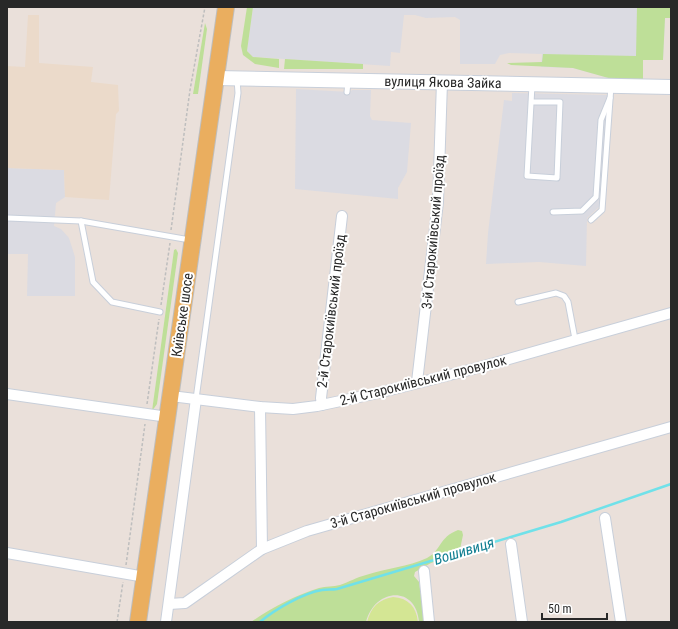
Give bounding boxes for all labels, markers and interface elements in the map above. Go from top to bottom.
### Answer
street label: вулиця Якова Зайка [384,73,502,91]
street label: 3-й Старокиївський проїзд [418,154,448,310]
street label: 2-й Старокиївський проїзд [314,233,348,389]
street label: Київське шосе [168,272,196,358]
street label: 2-й Старокиївський провулок [338,351,508,408]
street label: 3-й Старокиївський провулок [329,469,498,531]
water label: Вошивиця [432,533,496,569]
scale bar [542,595,607,621]
text: 50 m [548,602,572,616]

